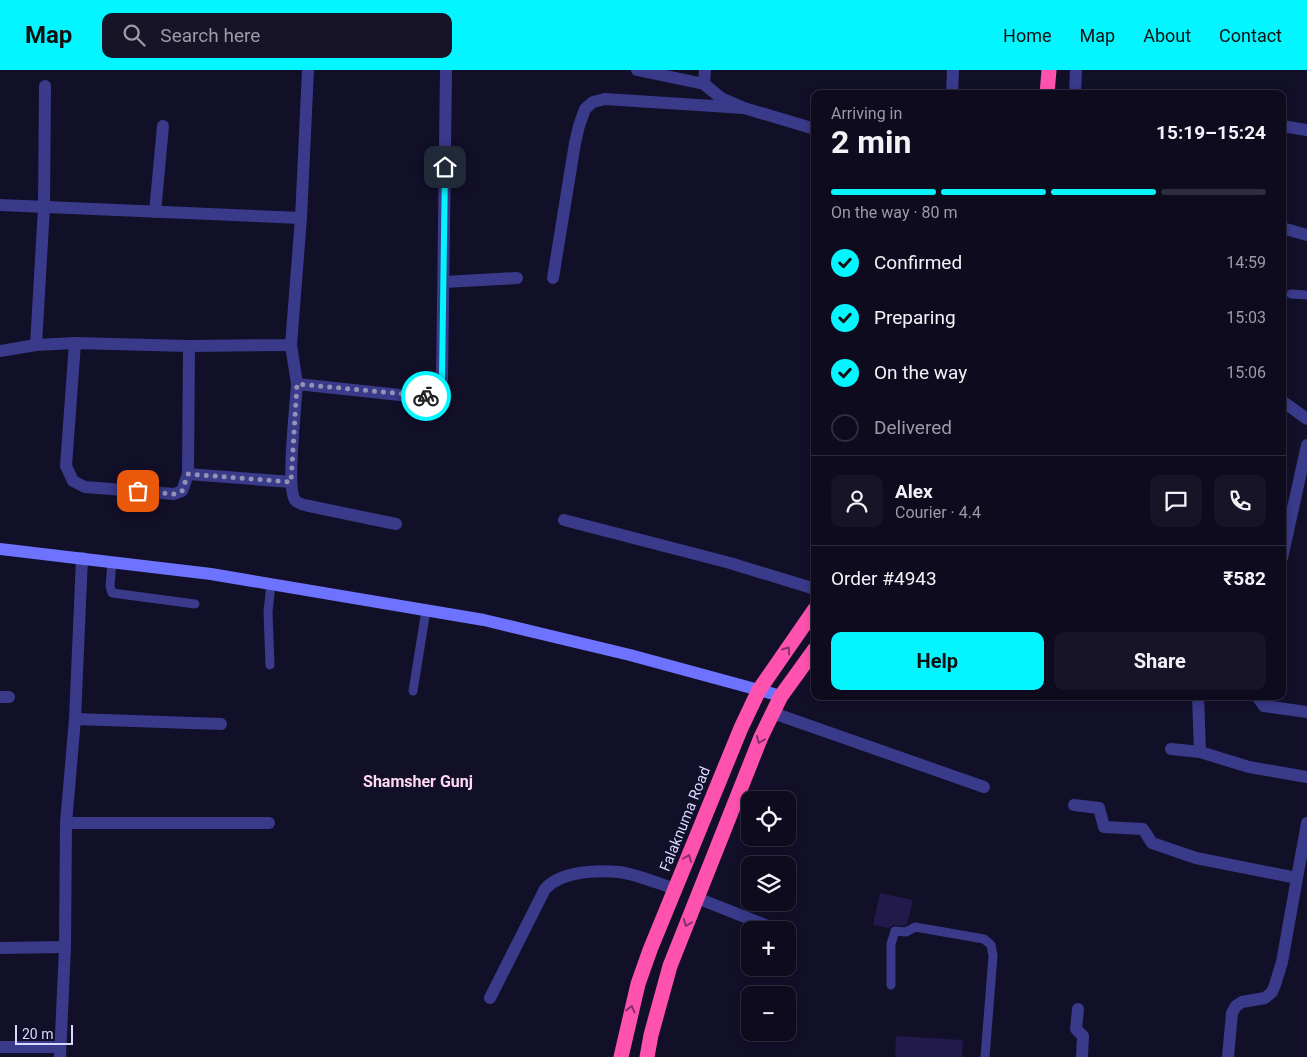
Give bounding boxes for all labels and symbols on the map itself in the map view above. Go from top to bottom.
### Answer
pin [424,146,466,188]
courier [401,371,451,421]
pin [117,470,159,512]
one-way arrow [781,646,790,656]
one-way arrow [756,735,767,744]
street label: Falaknuma Road [656,764,714,874]
district label: Shamsher Gunj [363,772,473,791]
one-way arrow [683,854,693,862]
one-way arrow [682,918,693,927]
one-way arrow [626,1006,636,1014]
scale bar [15,1022,72,1045]

